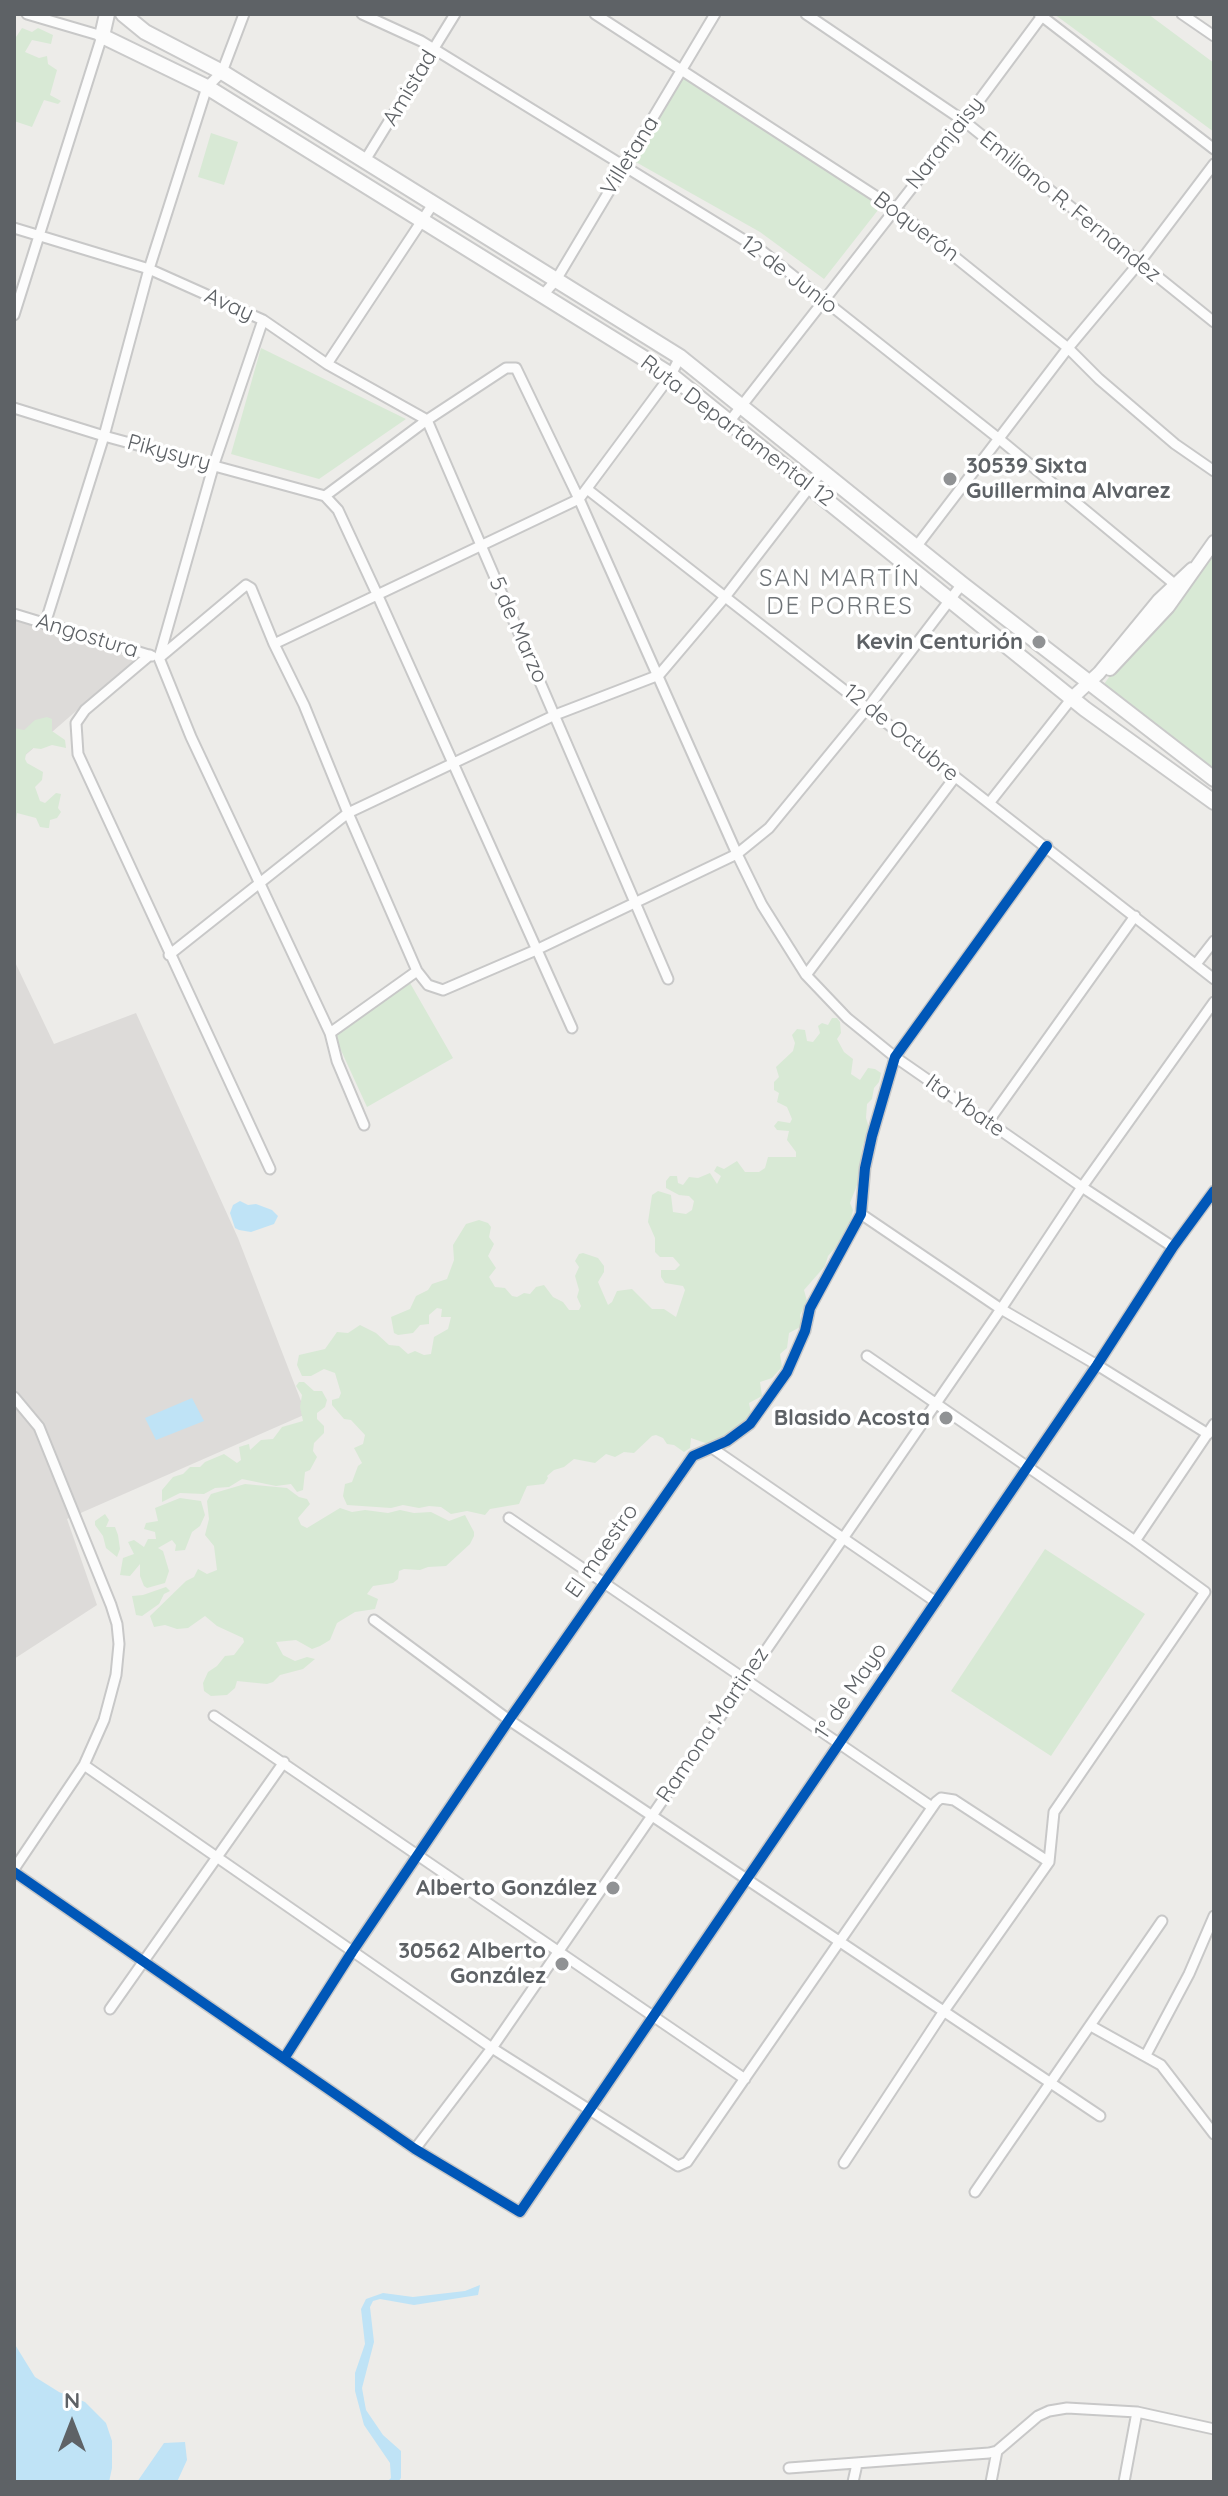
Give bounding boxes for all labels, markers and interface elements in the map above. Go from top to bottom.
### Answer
street label: Amistad [377,45,443,131]
street label: Naranjaisy [901,91,989,195]
street label: Villetana [595,111,665,201]
street label: Emiliano R. Fernandez [974,126,1166,288]
street label: Boquerón [868,186,964,268]
street label: 12 de Junio [736,230,842,320]
street label: Avay [200,283,258,327]
street label: Ruta Departamental 12 [635,350,839,512]
street label: Pikysyry [124,429,214,477]
place label: 30539 Sixta Guillermina Alvarez [966,453,1170,504]
marker: 30539 Sixta Guillermina Alvarez [941,470,959,488]
district label: SAN MARTÍN DE PORRES [759,565,921,621]
street label: 5 de Marzo [483,573,553,687]
street label: Angostura [33,608,141,664]
place label: Kevin Centurión [856,629,1023,655]
marker: Kevin Centurión [1030,633,1048,651]
street label: 12 de Octubre [838,679,964,787]
street label: Ita Ybate [920,1069,1010,1143]
place label: Blasido Acosta [774,1405,930,1431]
marker: Blasido Acosta [937,1409,955,1427]
street label: El maestro [560,1499,644,1603]
street label: 1° de Mayo [809,1638,893,1744]
street label: Ramona Martinez [651,1642,775,1808]
place label: Alberto González [416,1875,597,1901]
marker: Alberto González [604,1879,622,1897]
place label: 30562 Alberto González [398,1938,546,1990]
marker: 30562 Alberto González [553,1955,571,1973]
north arrow [32,2384,112,2464]
text: N [64,2386,80,2414]

